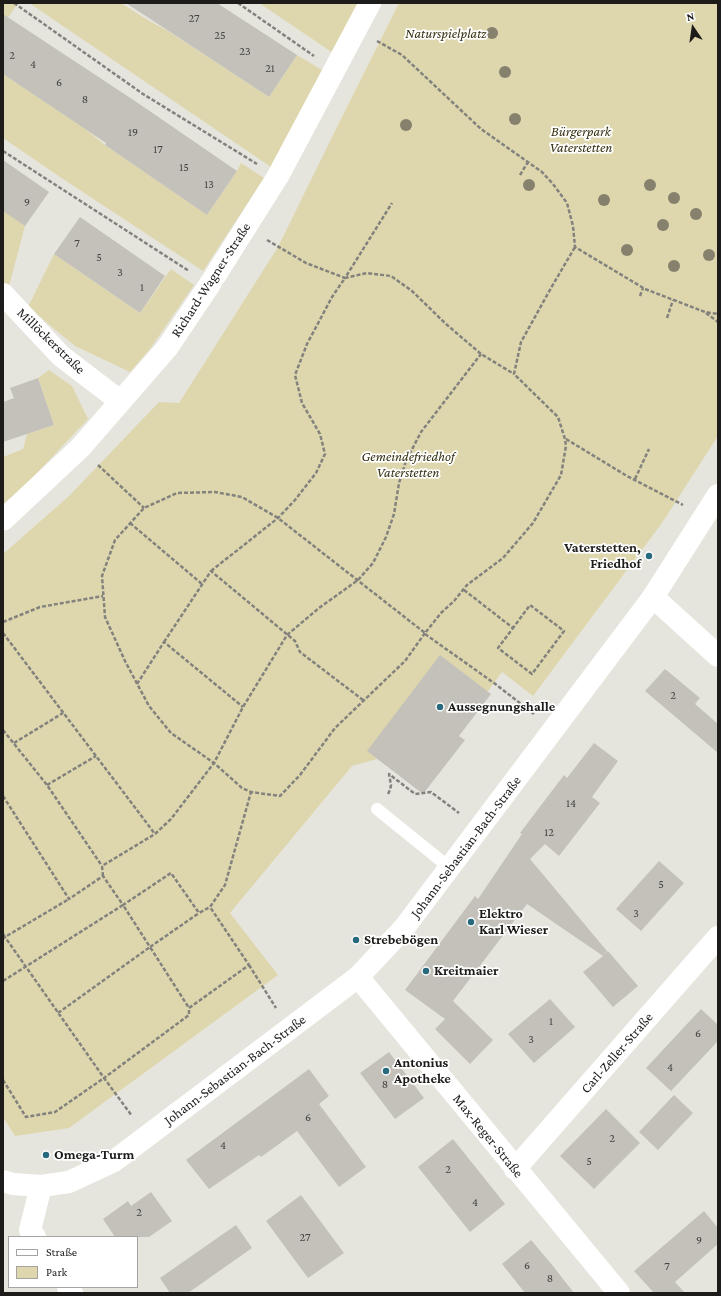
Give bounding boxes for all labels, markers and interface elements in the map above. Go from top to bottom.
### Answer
north arrow [673,8,713,48]
text: N [685,10,695,23]
house number: 27 [188,11,200,25]
park label: Naturspielplatz [405,26,487,42]
house number: 25 [214,28,226,42]
house number: 23 [239,44,251,58]
house number: 2 [9,48,15,62]
house number: 4 [30,57,36,71]
house number: 21 [265,61,275,75]
house number: 6 [56,75,62,89]
house number: 8 [82,92,88,106]
park label: Bürgerpark Vaterstetten [550,124,612,156]
house number: 19 [128,125,138,139]
house number: 17 [153,142,163,156]
house number: 15 [179,160,189,174]
house number: 13 [204,177,214,191]
house number: 9 [24,195,30,209]
street label: Richard-Wagner-Straße [168,219,254,341]
house number: 7 [74,236,80,250]
house number: 5 [96,250,102,264]
house number: 3 [117,265,123,279]
house number: 1 [140,280,144,294]
street label: Millöckerstraße [13,304,89,378]
park label: Gemeindefriedhof Vaterstetten [362,449,454,482]
place label: Vaterstetten, Friedhof [564,540,641,572]
marker: Vaterstetten, Friedhof [644,551,654,561]
house number: 2 [670,688,676,702]
place label: Aussegnungshalle [448,699,555,715]
marker: Aussegnungshalle [435,702,445,712]
street label: Johann-Sebastian-Bach-Straße [407,773,525,921]
house number: 14 [566,796,576,810]
house number: 12 [544,825,554,839]
house number: 5 [658,877,664,891]
place label: Elektro Karl Wieser [479,906,548,938]
house number: 3 [633,906,639,920]
marker: Elektro Karl Wieser [466,917,476,927]
place label: Strebebögen [364,932,438,948]
marker: Strebebögen [351,935,361,945]
place label: Kreitmaier [434,963,499,979]
marker: Kreitmaier [421,966,431,976]
street label: Carl-Zeller-Straße [577,1009,657,1097]
street label: Johann-Sebastian-Bach-Straße [161,1011,309,1129]
house number: 1 [549,1014,553,1028]
house number: 6 [695,1026,701,1040]
house number: 3 [528,1032,534,1046]
place label: Antonius Apotheke [394,1055,451,1088]
house number: 4 [667,1060,673,1074]
marker: Antonius Apotheke [381,1066,391,1076]
house number: 8 [382,1077,388,1091]
street label: Max-Reger-Straße [449,1091,527,1181]
house number: 6 [305,1110,311,1124]
house number: 2 [609,1131,615,1145]
house number: 4 [220,1138,226,1152]
place label: Omega-Turm [54,1147,134,1163]
marker: Omega-Turm [41,1150,51,1160]
house number: 5 [586,1154,592,1168]
house number: 2 [445,1162,451,1176]
house number: 4 [472,1195,478,1209]
house number: 2 [136,1205,142,1219]
house number: 27 [299,1230,311,1244]
house number: 9 [696,1233,702,1247]
legend [8,1236,138,1288]
text: Straße [46,1245,77,1259]
house number: 6 [524,1258,530,1272]
house number: 7 [664,1259,670,1273]
text: Park [46,1265,67,1279]
house number: 8 [547,1271,553,1285]

